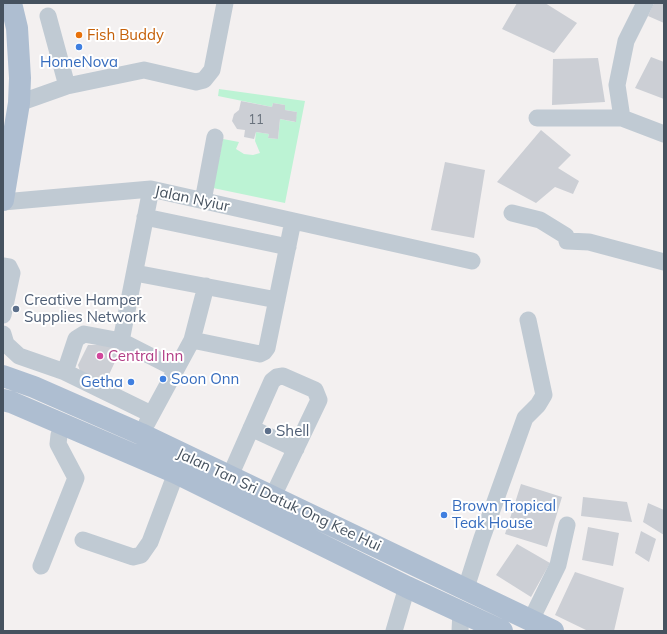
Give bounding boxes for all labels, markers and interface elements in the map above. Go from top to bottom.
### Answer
place label: Fish Buddy [87,26,164,44]
marker: Fish Buddy [74,30,84,40]
marker: HomeNova [74,42,84,52]
place label: HomeNova [40,53,118,71]
house number: 11 [248,112,264,128]
street label: Jalan Nyiur [153,182,231,216]
place label: Creative Hamper Supplies Network [24,291,146,326]
marker: Creative Hamper Supplies Network [11,304,21,314]
place label: Central Inn [108,347,183,365]
marker: Central Inn [95,351,105,361]
place label: Soon Onn [171,370,239,388]
place label: Getha [81,373,123,391]
marker: Soon Onn [158,374,168,384]
marker: Getha [126,377,136,387]
place label: Shell [276,422,309,440]
marker: Shell [263,426,273,436]
street label: Jalan Tan Sri Datuk Ong Kee Hui [174,445,384,555]
place label: Brown Tropical Teak House [452,497,556,532]
marker: Brown Tropical Teak House [439,510,449,520]

